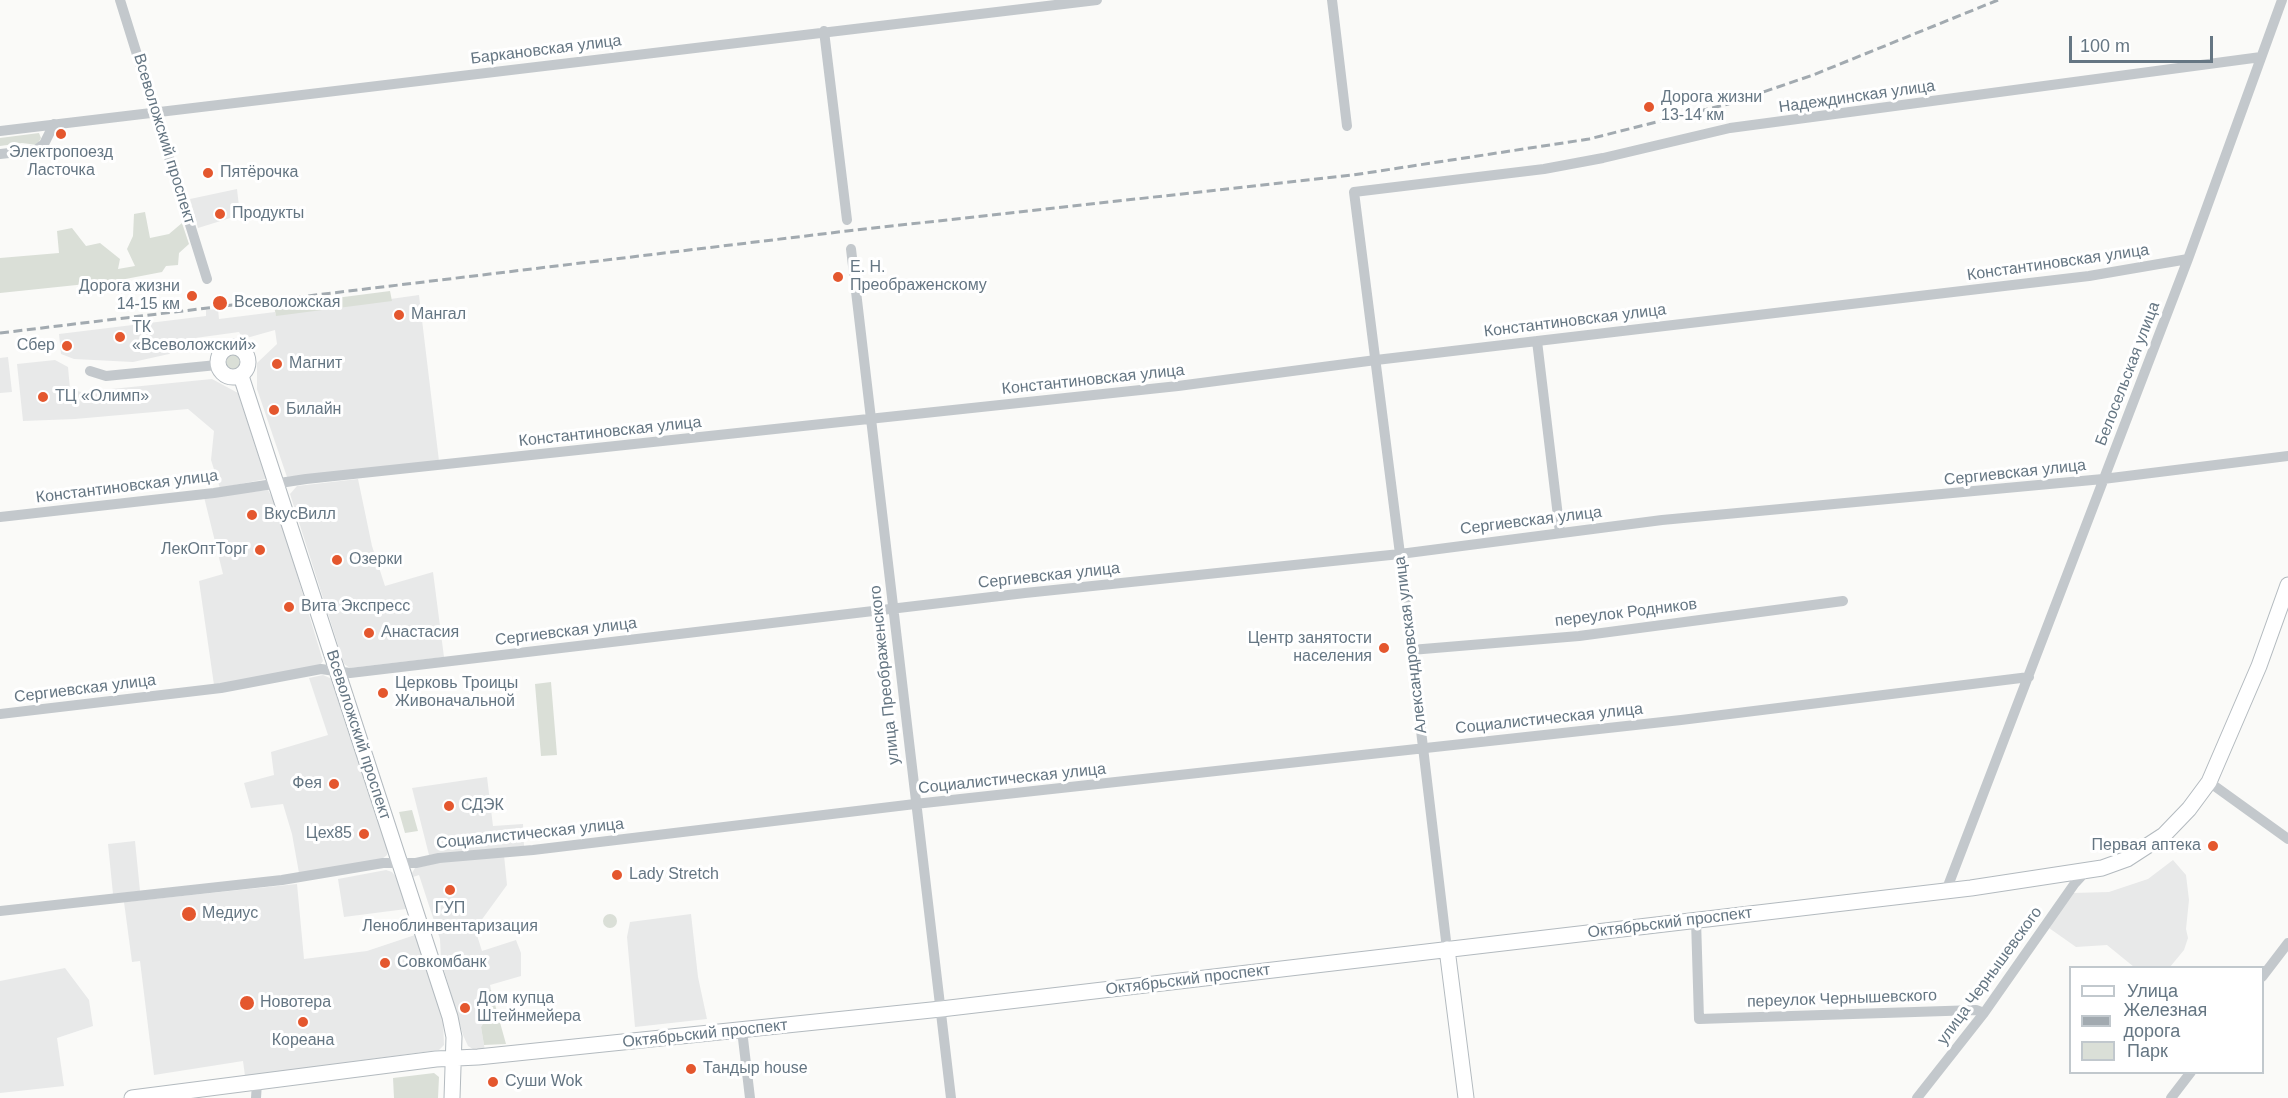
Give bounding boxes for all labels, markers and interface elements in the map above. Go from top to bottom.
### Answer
scale bar [2072,24,2216,62]
street label: Баркановская улица [469,31,623,69]
text: 100 m [2080,36,2130,56]
street label: Всеволожский проспект [129,51,199,227]
street label: Надеждинская улица [1778,77,1936,117]
place label: Дорога жизни 13-14 км [1661,88,1762,126]
marker: Дорога жизни 13-14 км [1642,100,1656,114]
marker: Электропоезд Ласточка [54,127,68,141]
place label: Электропоезд Ласточка [9,143,113,181]
place label: Пятёрочка [220,163,298,183]
marker: Пятёрочка [201,166,215,180]
place label: Продукты [232,204,304,224]
marker: Продукты [213,207,227,221]
street label: Константиновская улица [1966,241,2150,285]
place label: Е. Н. Преображенскому [850,258,987,296]
marker: Е. Н. Преображенскому [831,270,845,284]
place label: Дорога жизни 14-15 км [79,277,180,315]
marker: Дорога жизни 14-15 км [185,289,199,303]
place label: Всеволожская [234,293,340,313]
marker: Всеволожская [211,294,229,312]
street label: Белосельская улица [2092,299,2164,449]
street label: Константиновская улица [1483,300,1667,342]
place label: Мангал [411,305,466,325]
marker: Мангал [392,308,406,322]
place label: ТК «Всеволожский» [132,318,256,356]
marker: ТК «Всеволожский» [113,330,127,344]
place label: Сбер [17,336,55,356]
marker: Сбер [60,339,74,353]
place label: Магнит [289,354,342,374]
marker: Магнит [270,357,284,371]
street label: Константиновская улица [1001,361,1185,399]
place label: ТЦ «Олимп» [55,387,149,407]
marker: ТЦ «Олимп» [36,390,50,404]
place label: Билайн [286,400,341,420]
marker: Билайн [267,403,281,417]
street label: Константиновская улица [518,413,702,451]
street label: Сергиевская улица [1943,456,2087,490]
street label: Константиновская улица [35,466,219,508]
street label: Сергиевская улица [1459,503,1603,539]
place label: ВкусВилл [264,505,336,525]
marker: ВкусВилл [245,508,259,522]
place label: ЛекОптТорг [161,540,248,560]
marker: ЛекОптТорг [253,543,267,557]
place label: Озерки [349,550,402,570]
marker: Озерки [330,553,344,567]
street label: Александровская улица [1391,555,1431,735]
street label: Сергиевская улица [977,559,1121,593]
street label: улица Преображенского [866,584,904,766]
street label: переулок Родников [1554,595,1698,631]
place label: Вита Экспресс [301,597,410,617]
marker: Вита Экспресс [282,600,296,614]
street label: Сергиевская улица [494,614,638,650]
place label: Анастасия [381,623,459,643]
marker: Анастасия [362,626,376,640]
place label: Центр занятости населения [1248,629,1372,667]
marker: Центр занятости населения [1377,641,1391,655]
street label: Всеволожский проспект [321,648,395,822]
street label: Сергиевская улица [13,671,157,707]
place label: Церковь Троицы Живоначальной [395,674,518,712]
marker: Церковь Троицы Живоначальной [376,686,390,700]
street label: Социалистическая улица [1454,700,1644,738]
street label: Социалистическая улица [917,760,1107,798]
place label: Фея [292,774,322,794]
marker: Фея [327,777,341,791]
place label: СДЭК [461,796,504,816]
marker: СДЭК [442,799,456,813]
street label: Социалистическая улица [435,815,625,853]
place label: Цех85 [306,824,352,844]
marker: Цех85 [357,827,371,841]
place label: Первая аптека [2092,836,2201,856]
marker: Первая аптека [2206,839,2220,853]
place label: Lady Stretch [629,865,719,885]
marker: Lady Stretch [610,868,624,882]
marker: ГУП Леноблинвентаризация [443,883,457,897]
place label: ГУП Леноблинвентаризация [362,899,538,937]
street label: Октябрьский проспект [1587,903,1753,943]
street label: улица Чернышевского [1934,903,2046,1049]
place label: Медиус [202,904,258,924]
marker: Медиус [180,905,198,923]
place label: Совкомбанк [397,953,486,973]
marker: Совкомбанк [378,956,392,970]
street label: Октябрьский проспект [1105,960,1271,1000]
legend [2069,966,2264,1074]
text: Улица [2127,981,2178,1001]
street label: переулок Чернышевского [1747,986,1937,1012]
place label: Дом купца Штейнмейера [477,989,581,1027]
place label: Новотера [260,993,331,1013]
marker: Новотера [238,994,256,1012]
text: Железная дорога [2123,1000,2207,1041]
marker: Дом купца Штейнмейера [458,1001,472,1015]
marker: Кореана [296,1015,310,1029]
street label: Октябрьский проспект [622,1016,788,1052]
place label: Кореана [272,1031,334,1051]
text: Парк [2127,1041,2168,1061]
place label: Тандыр house [703,1059,808,1079]
marker: Тандыр house [684,1062,698,1076]
place label: Суши Wok [505,1072,582,1092]
marker: Суши Wok [486,1075,500,1089]

